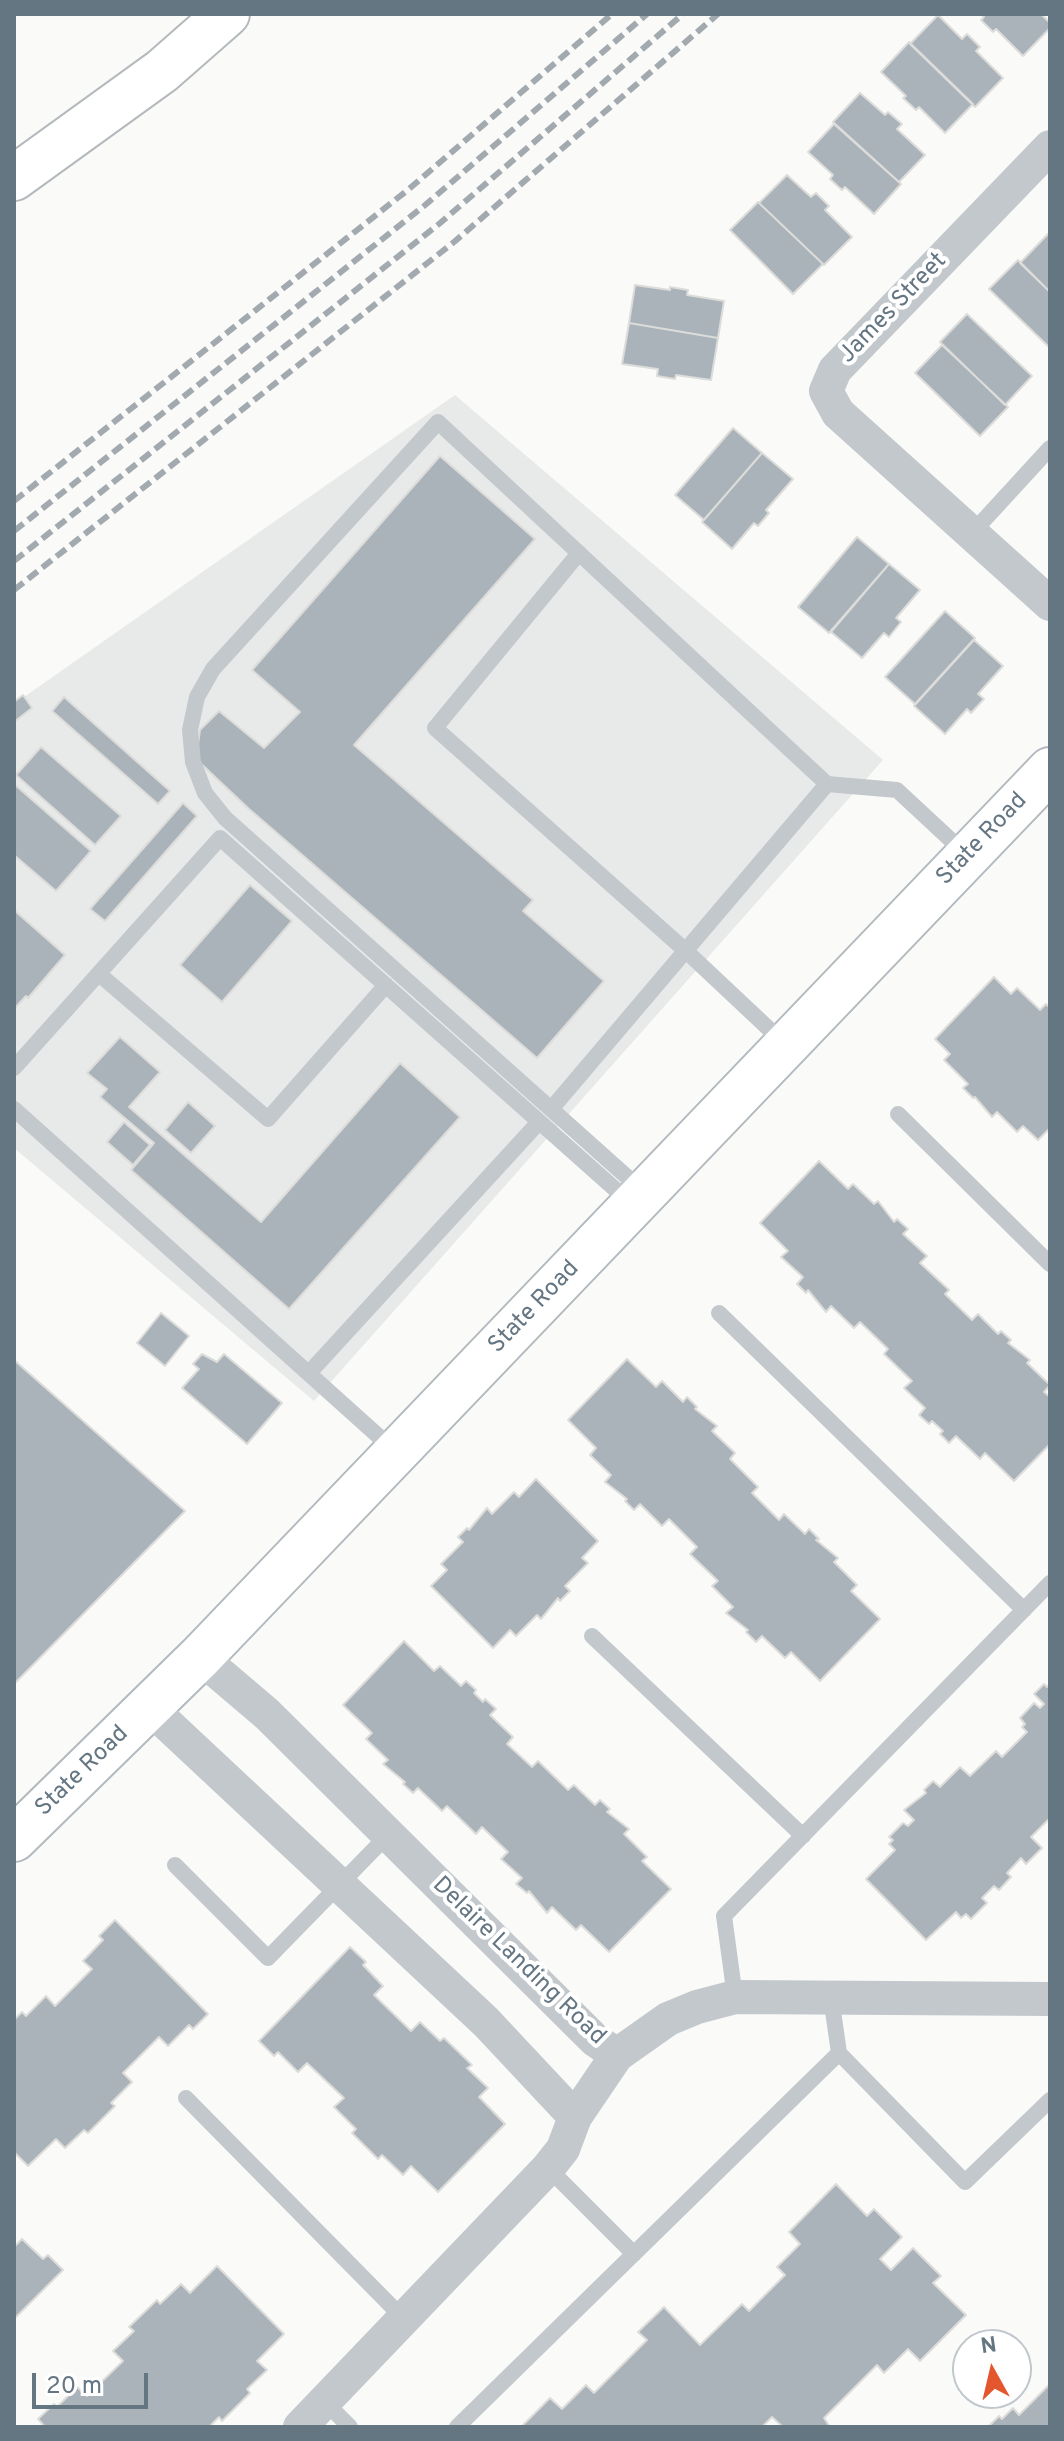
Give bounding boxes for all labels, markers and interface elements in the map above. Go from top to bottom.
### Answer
street label: James Street [834,248,954,370]
street label: State Road [932,787,1034,893]
street label: State Road [484,1255,586,1361]
street label: State Road [30,1721,136,1823]
street label: Delaire Landing Road [425,1872,611,2052]
north arrow [952,2329,1032,2409]
text: N [979,2332,999,2361]
scale bar [36,2357,152,2407]
text: 20 m [46,2372,102,2402]

